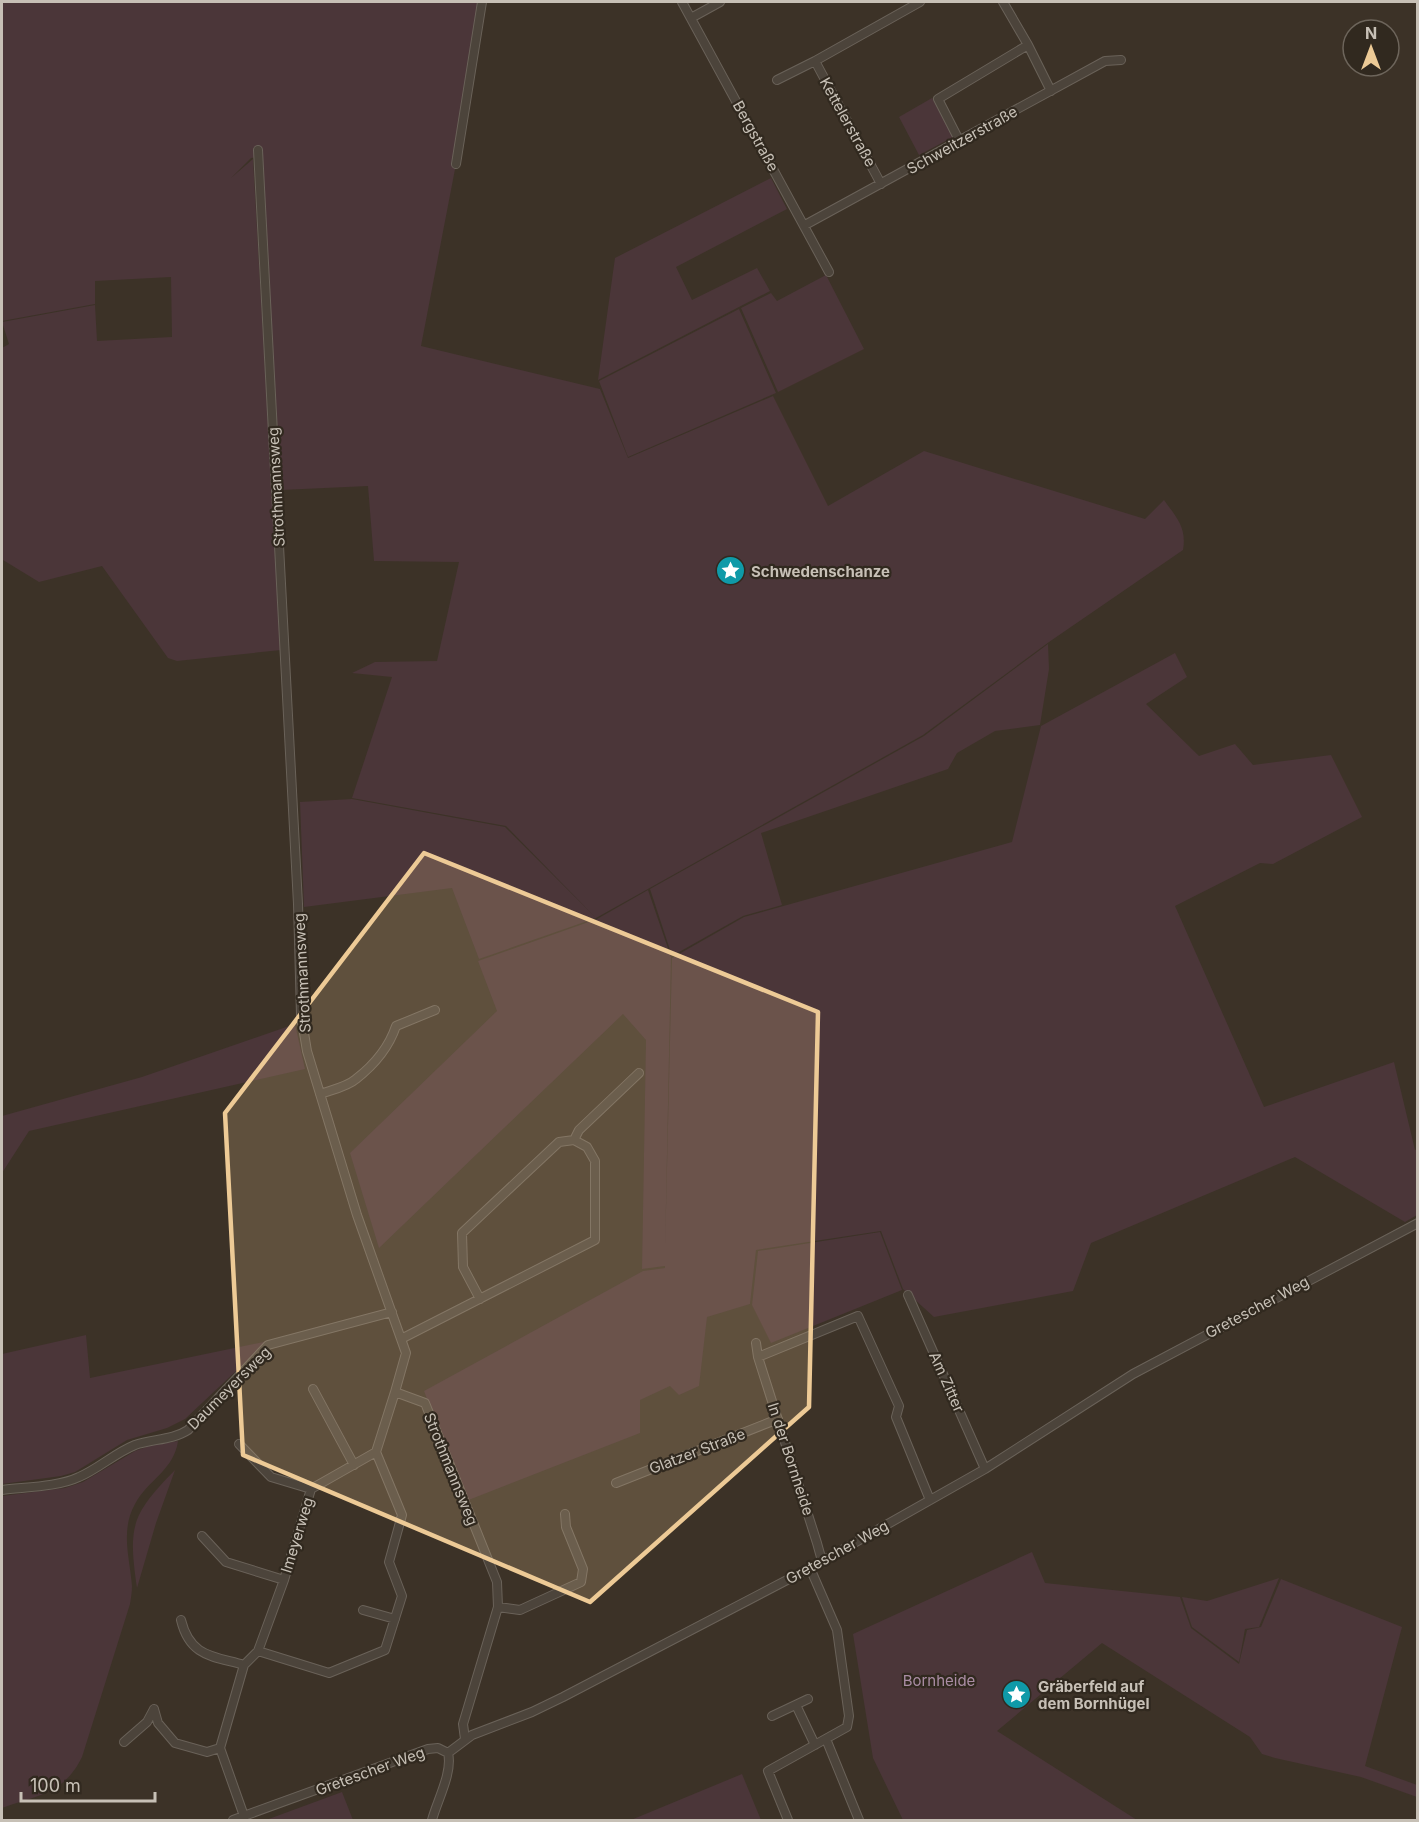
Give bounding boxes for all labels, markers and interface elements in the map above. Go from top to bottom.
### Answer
north arrow [1341,18,1401,78]
text: N [1365,23,1377,43]
street label: Kettelerstraße [816,74,880,170]
street label: Bergstraße [729,97,783,175]
street label: Schweitzerstraße [903,102,1021,178]
street label: Strothmannsweg [263,427,289,547]
place icon: Schwedenschanze [714,555,746,587]
place label: Schwedenschanze [751,562,890,581]
street label: Strothmannsweg [289,913,315,1033]
street label: Gretescher Weg [1202,1272,1312,1342]
street label: Daumeyersweg [183,1342,275,1434]
street label: Am Zitter [925,1349,969,1416]
street label: In der Bornheide [764,1400,818,1518]
street label: Strothmannsweg [420,1410,482,1528]
street label: Glatzer Straße [646,1424,748,1478]
street label: Imeyerweg [276,1495,318,1575]
street label: Gretescher Weg [782,1516,892,1588]
park label: Bornheide [903,1671,975,1690]
place label: Gräberfeld auf dem Bornhügel [1038,1677,1149,1713]
place icon: Gräberfeld auf dem Bornhügel [1001,1679,1033,1711]
street label: Gretescher Weg [313,1742,427,1800]
scale bar [21,1765,154,1803]
text: 100 m [30,1775,81,1796]

